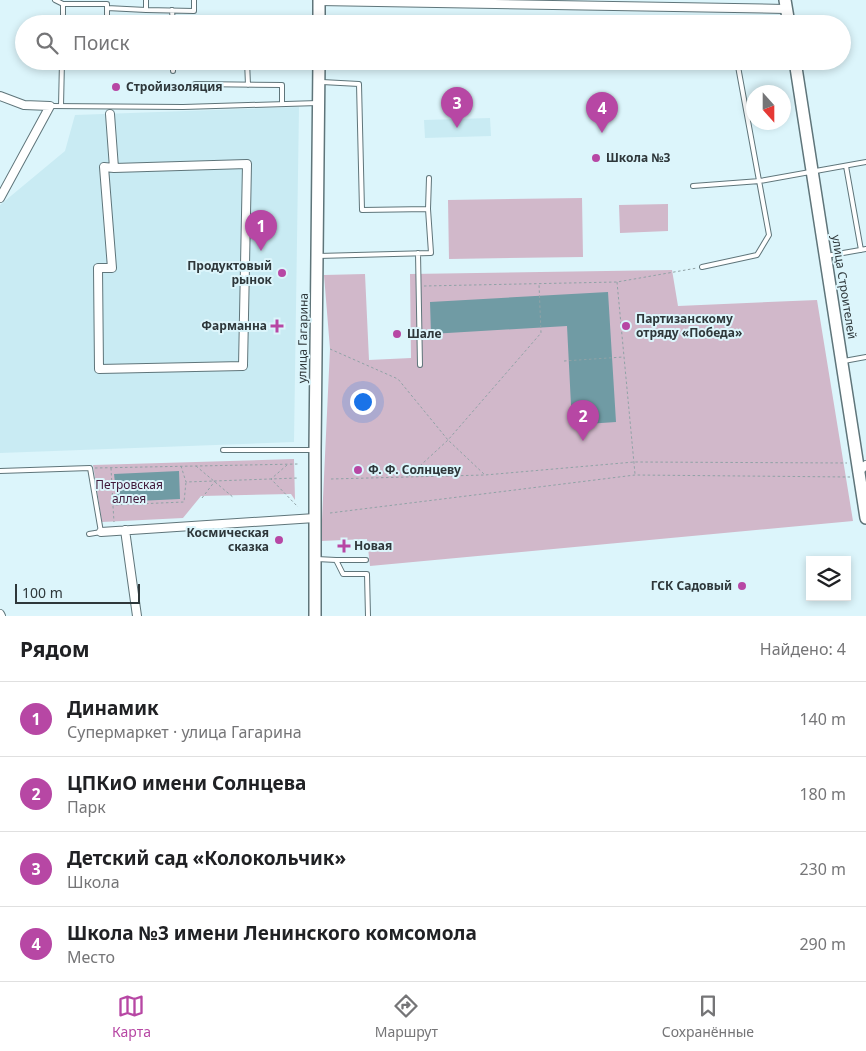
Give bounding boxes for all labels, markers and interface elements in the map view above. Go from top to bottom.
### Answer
search box [15,15,851,70]
icon: search [33,29,61,57]
text: Поиск [73,30,129,56]
place label: Стройизоляция [126,78,223,95]
marker: Стройизоляция [110,81,122,93]
north arrow [746,85,791,130]
pin: 3 [441,87,473,128]
pin: 4 [586,92,618,133]
place label: Школа №3 [606,149,670,166]
marker: Школа №3 [590,152,602,164]
pin: 1 [245,210,277,251]
street label: улица Строителей [828,234,861,340]
place label: Продуктовый рынок [187,257,273,288]
marker: Продуктовый рынок [276,267,288,279]
street label: улица Гагарина [293,293,312,383]
place label: Партизанскому отряду «Победа» [636,310,742,341]
place label: Фарманна [201,317,267,334]
marker: Фарманна [271,320,283,332]
marker: Партизанскому отряду «Победа» [620,320,632,332]
place label: Шале [407,325,441,342]
marker: Шале [391,328,403,340]
your location [350,389,376,415]
pin: 2 [567,400,599,441]
place label: Ф. Ф. Солнцеву [368,461,461,478]
marker: Ф. Ф. Солнцеву [352,464,364,476]
park label: Петровская аллея [95,476,163,507]
place label: Космическая сказка [187,524,269,555]
marker: Космическая сказка [273,534,285,546]
place label: Новая [354,537,392,554]
marker: Новая [338,540,350,552]
map controls [806,556,851,601]
button: layers [806,556,851,601]
place label: ГСК Садовый [651,577,732,594]
marker: ГСК Садовый [736,580,748,592]
scale bar [15,581,140,604]
text: 100 m [22,583,63,602]
text: Рядом [20,635,90,663]
text: Найдено: 4 [760,638,846,660]
text: Динамик [67,695,159,721]
text: 1 [31,708,41,730]
text: 140 m [799,708,846,730]
text: Супермаркет · улица Гагарина [67,721,302,743]
text: ЦПКиО имени Солнцева [67,770,306,796]
text: 2 [31,783,41,805]
text: 180 m [799,783,846,805]
text: Парк [67,796,106,818]
text: Детский сад «Колокольчик» [67,845,346,871]
text: 3 [31,858,41,880]
text: 230 m [799,858,846,880]
text: Школа [67,871,120,893]
text: Школа №3 имени Ленинского комсомола [67,920,477,946]
text: 4 [31,933,41,955]
text: 290 m [799,933,846,955]
text: Место [67,946,115,968]
tab: Карта [112,992,151,1041]
tab: Маршрут [375,992,438,1041]
tab: Сохранённые [662,992,754,1041]

